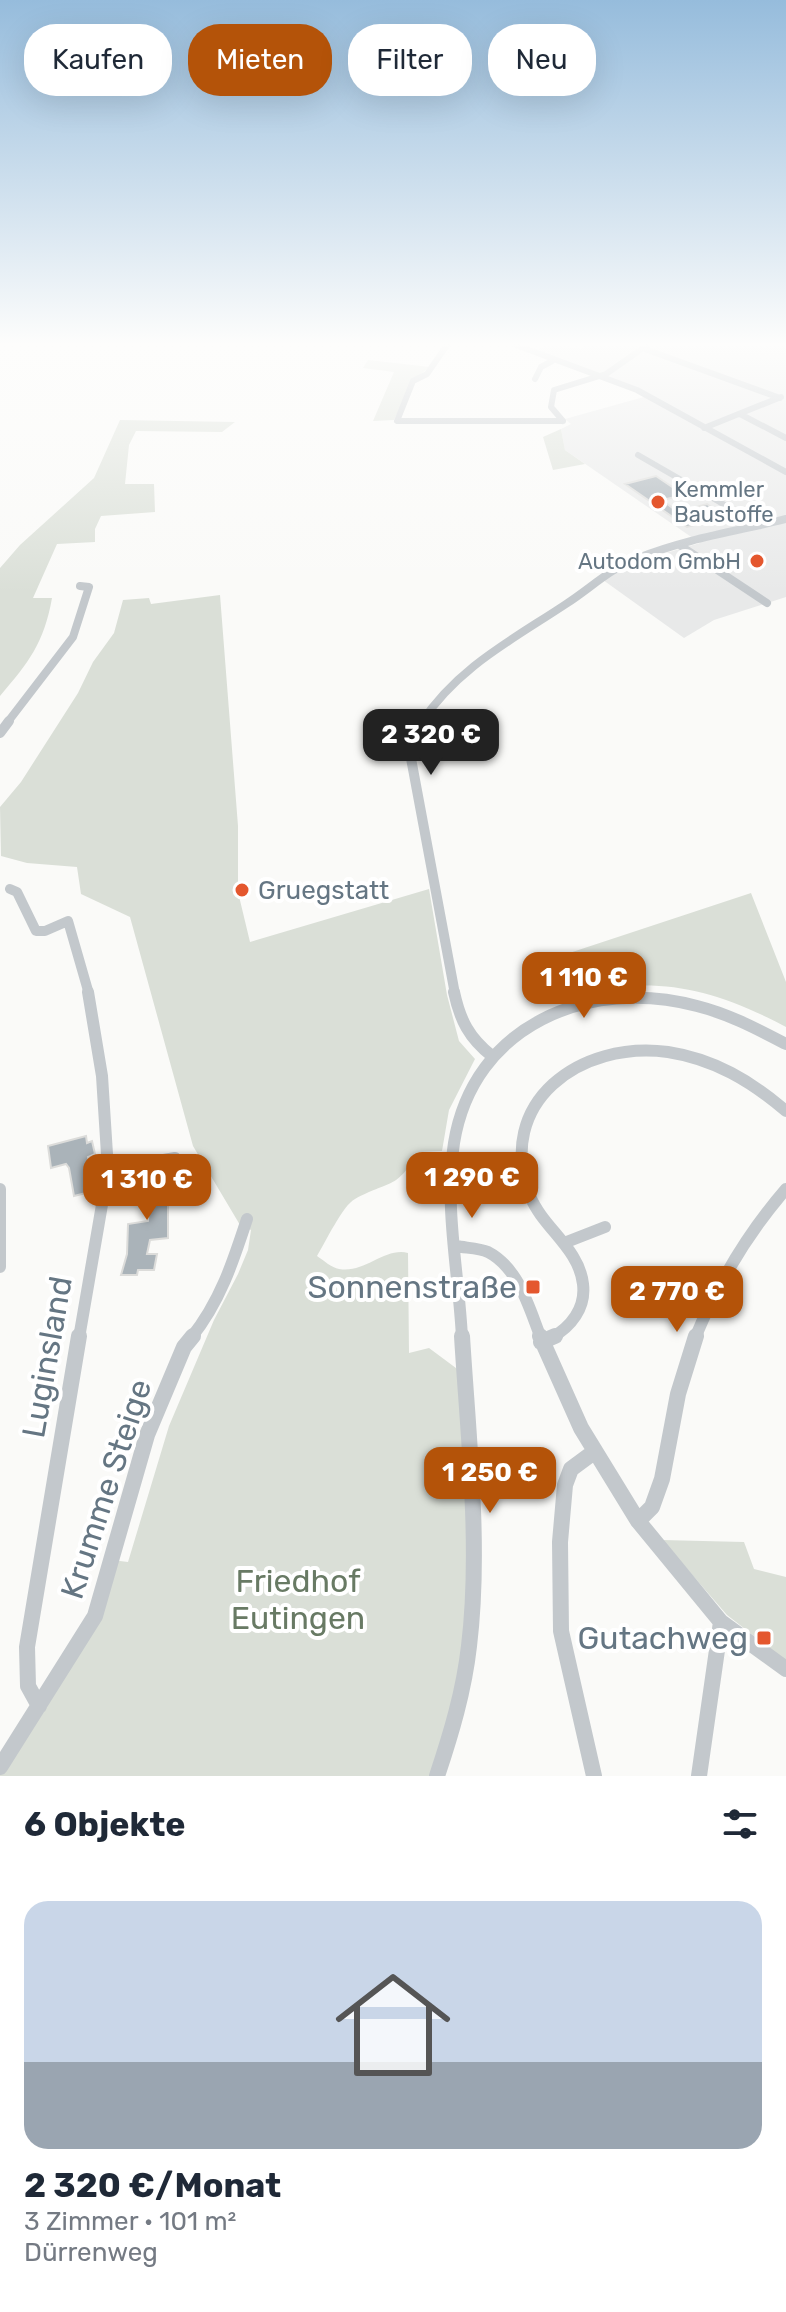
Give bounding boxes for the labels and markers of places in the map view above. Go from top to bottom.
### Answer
place label: Kemmler Baustoffe [674,476,774,528]
marker: Kemmler Baustoffe [649,493,667,511]
place label: Autodom GmbH [578,548,741,575]
marker: Autodom GmbH [748,552,766,570]
pin: 2 320 € [357,709,505,777]
place label: Gruegstatt [258,875,389,906]
marker: Gruegstatt [233,881,251,899]
pin: 1 110 € [510,952,658,1020]
pin: 1 290 € [398,1152,546,1220]
pin: 1 310 € [73,1154,221,1222]
pin: 2 770 € [603,1266,751,1334]
place label: Sonnenstraße [307,1268,517,1306]
marker: Sonnenstraße [524,1278,542,1296]
pin: 1 250 € [416,1447,564,1515]
place label: Gutachweg [578,1619,748,1657]
marker: Gutachweg [755,1629,773,1647]

